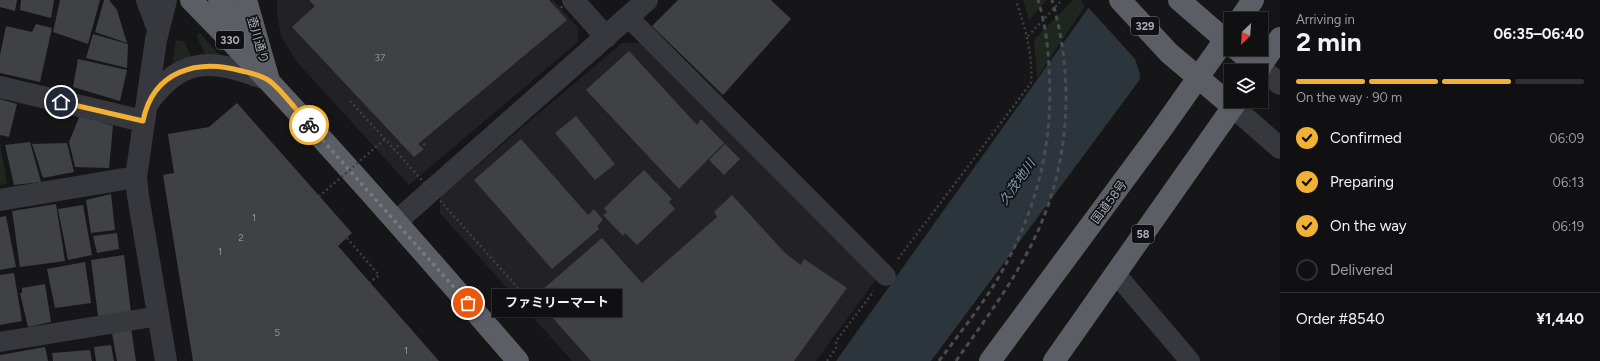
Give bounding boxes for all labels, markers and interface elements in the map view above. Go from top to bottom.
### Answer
north arrow [1224,12,1268,56]
map controls [1224,12,1268,108]
text: Arriving in [1296,12,1355,27]
street label: 壺川通り [245,15,271,65]
road number: 329 [1131,17,1159,35]
text: 06:35–06:40 [1494,25,1584,43]
text: 2 min [1296,26,1362,58]
road number: 330 [216,31,244,49]
house number: 37 [375,51,386,64]
button: layers [1224,64,1268,108]
pin [44,85,78,119]
text: On the way · 90 m [1296,90,1402,105]
icon: home [50,91,72,113]
courier [289,105,329,145]
icon: bike [298,114,320,136]
icon: check [1296,127,1318,149]
text: Confirmed [1330,129,1402,147]
text: 06:09 [1549,131,1584,146]
water label: 久茂地川 [996,155,1039,208]
icon: check [1296,171,1318,193]
text: Preparing [1330,173,1394,191]
text: 06:13 [1553,175,1584,190]
street label: 国道58号 [1088,178,1130,226]
house number: 1 [252,211,256,224]
icon: check [1296,215,1318,237]
text: On the way [1330,217,1407,235]
text: 06:19 [1552,219,1584,234]
road number: 58 [1132,225,1154,243]
house number: 2 [238,231,244,244]
house number: 1 [218,245,222,258]
text: Delivered [1330,261,1393,279]
pin [451,286,485,320]
callout: ファミリーマート [492,289,622,317]
icon: bag [457,292,479,314]
text: ファミリーマート [505,295,609,310]
text: Order #8540 [1296,310,1385,328]
text: ¥1,440 [1536,310,1584,328]
house number: 5 [274,326,280,339]
house number: 1 [404,344,408,357]

